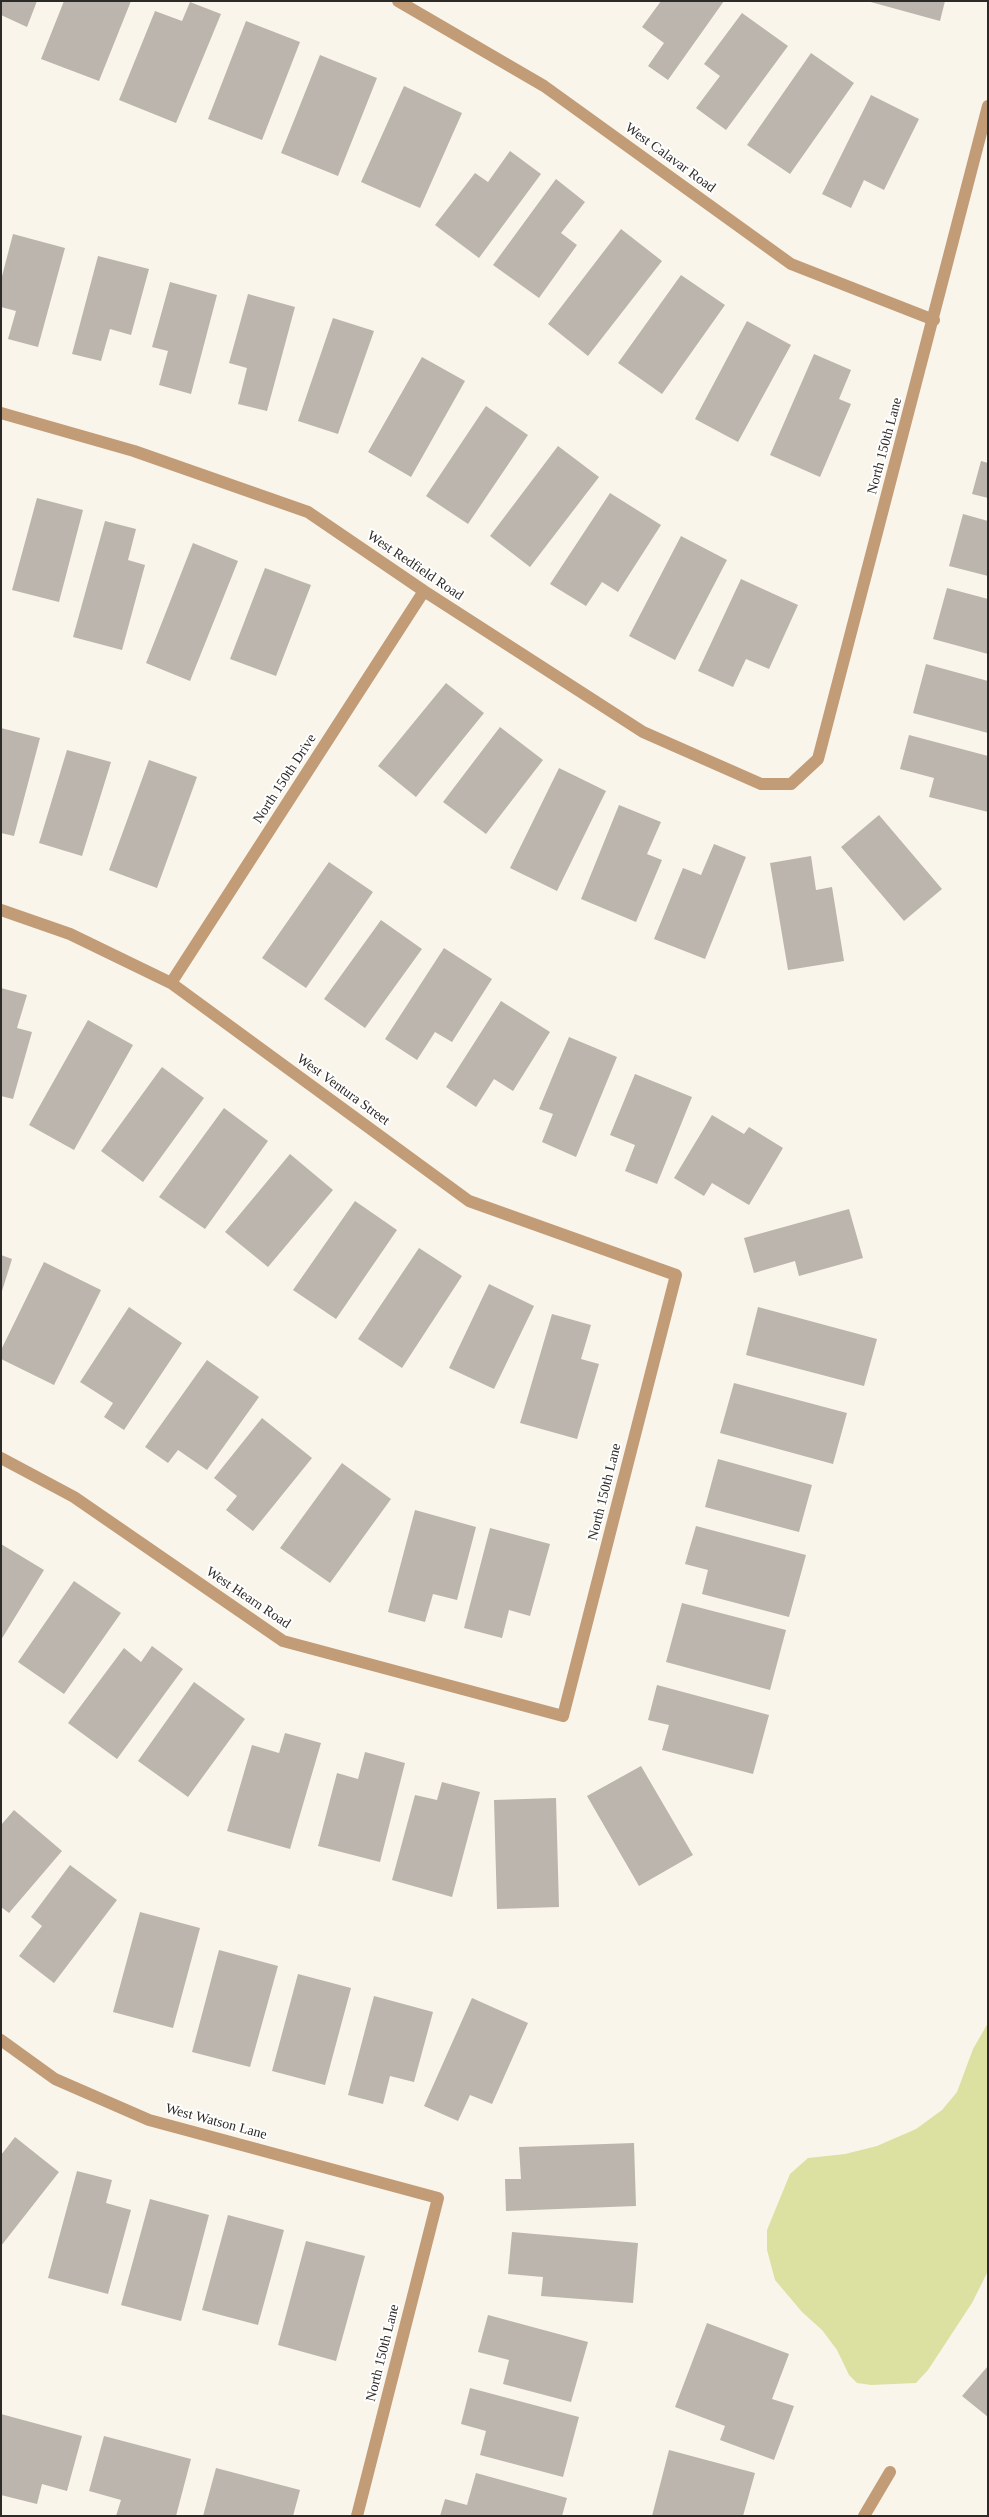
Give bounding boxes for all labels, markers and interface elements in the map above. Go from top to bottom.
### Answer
street label: West Calavar Road [621,120,719,196]
street label: North 150th Lane [864,396,906,496]
street label: West Redfield Road [364,528,466,604]
street label: North 150th Drive [250,731,320,827]
street label: West Ventura Street [293,1051,393,1129]
street label: North 150th Lane [585,1442,625,1542]
street label: West Hearn Road [203,1564,293,1632]
street label: West Watson Lane [163,2100,269,2144]
street label: North 150th Lane [363,2303,403,2403]

